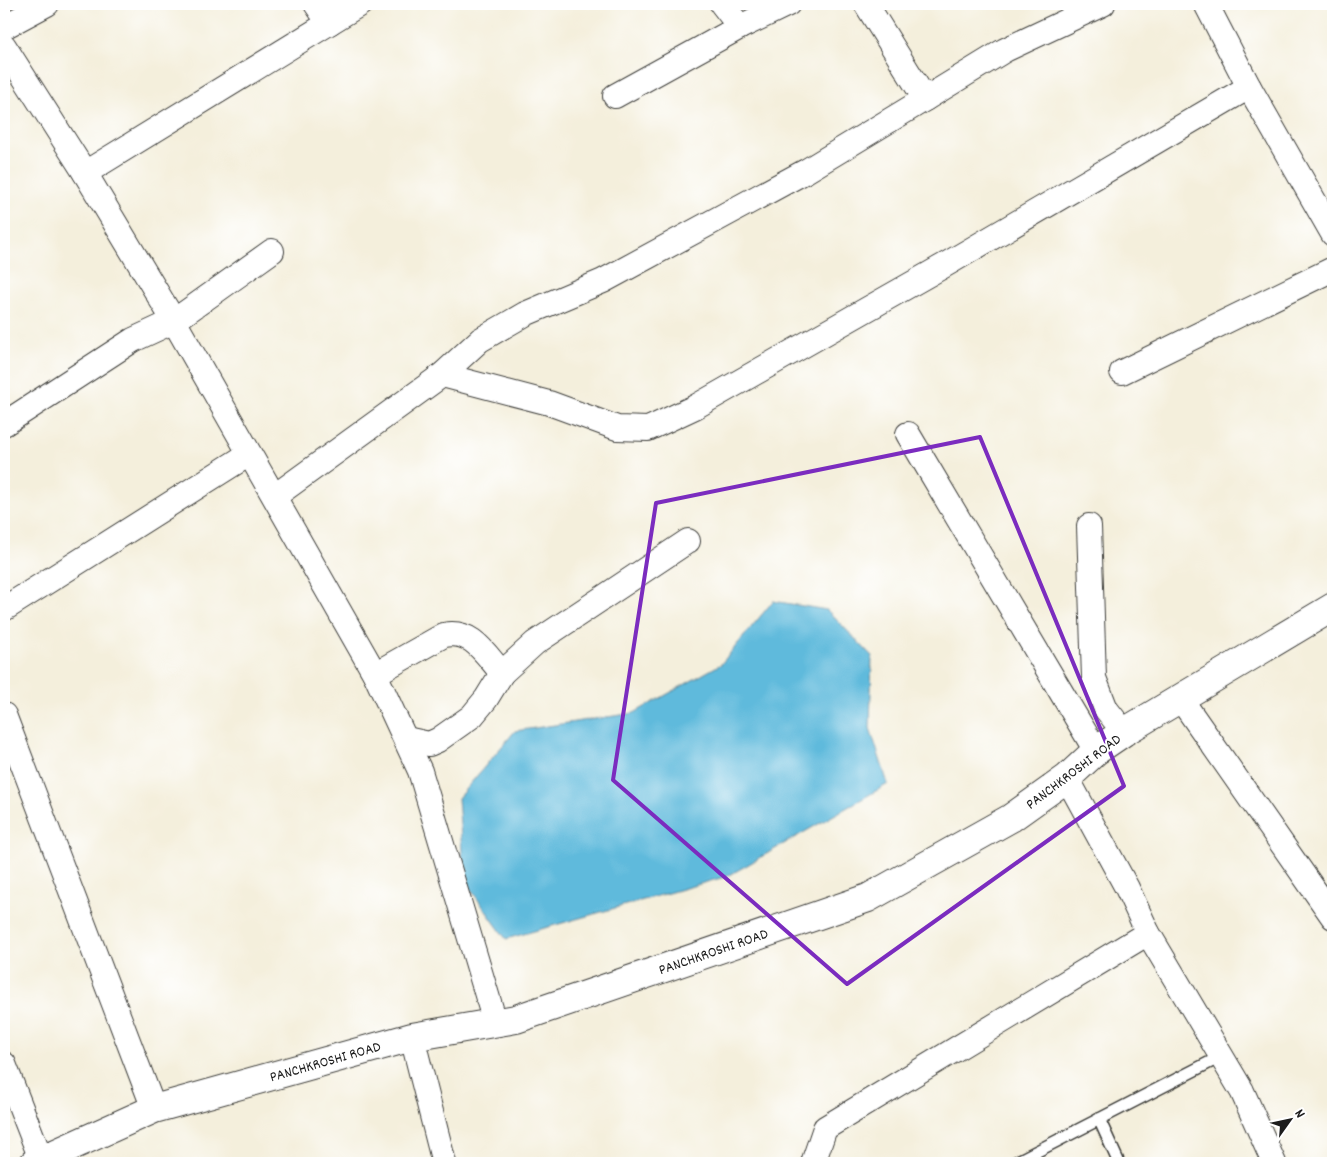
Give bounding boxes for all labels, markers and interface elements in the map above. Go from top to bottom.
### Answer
street label: PANCHKROSHI ROAD [1022,729,1127,816]
street label: PANCHKROSHI ROAD [656,924,772,982]
street label: PANCHKROSHI ROAD [267,1036,384,1089]
north arrow [1264,1094,1314,1144]
text: N [1289,1106,1310,1122]

